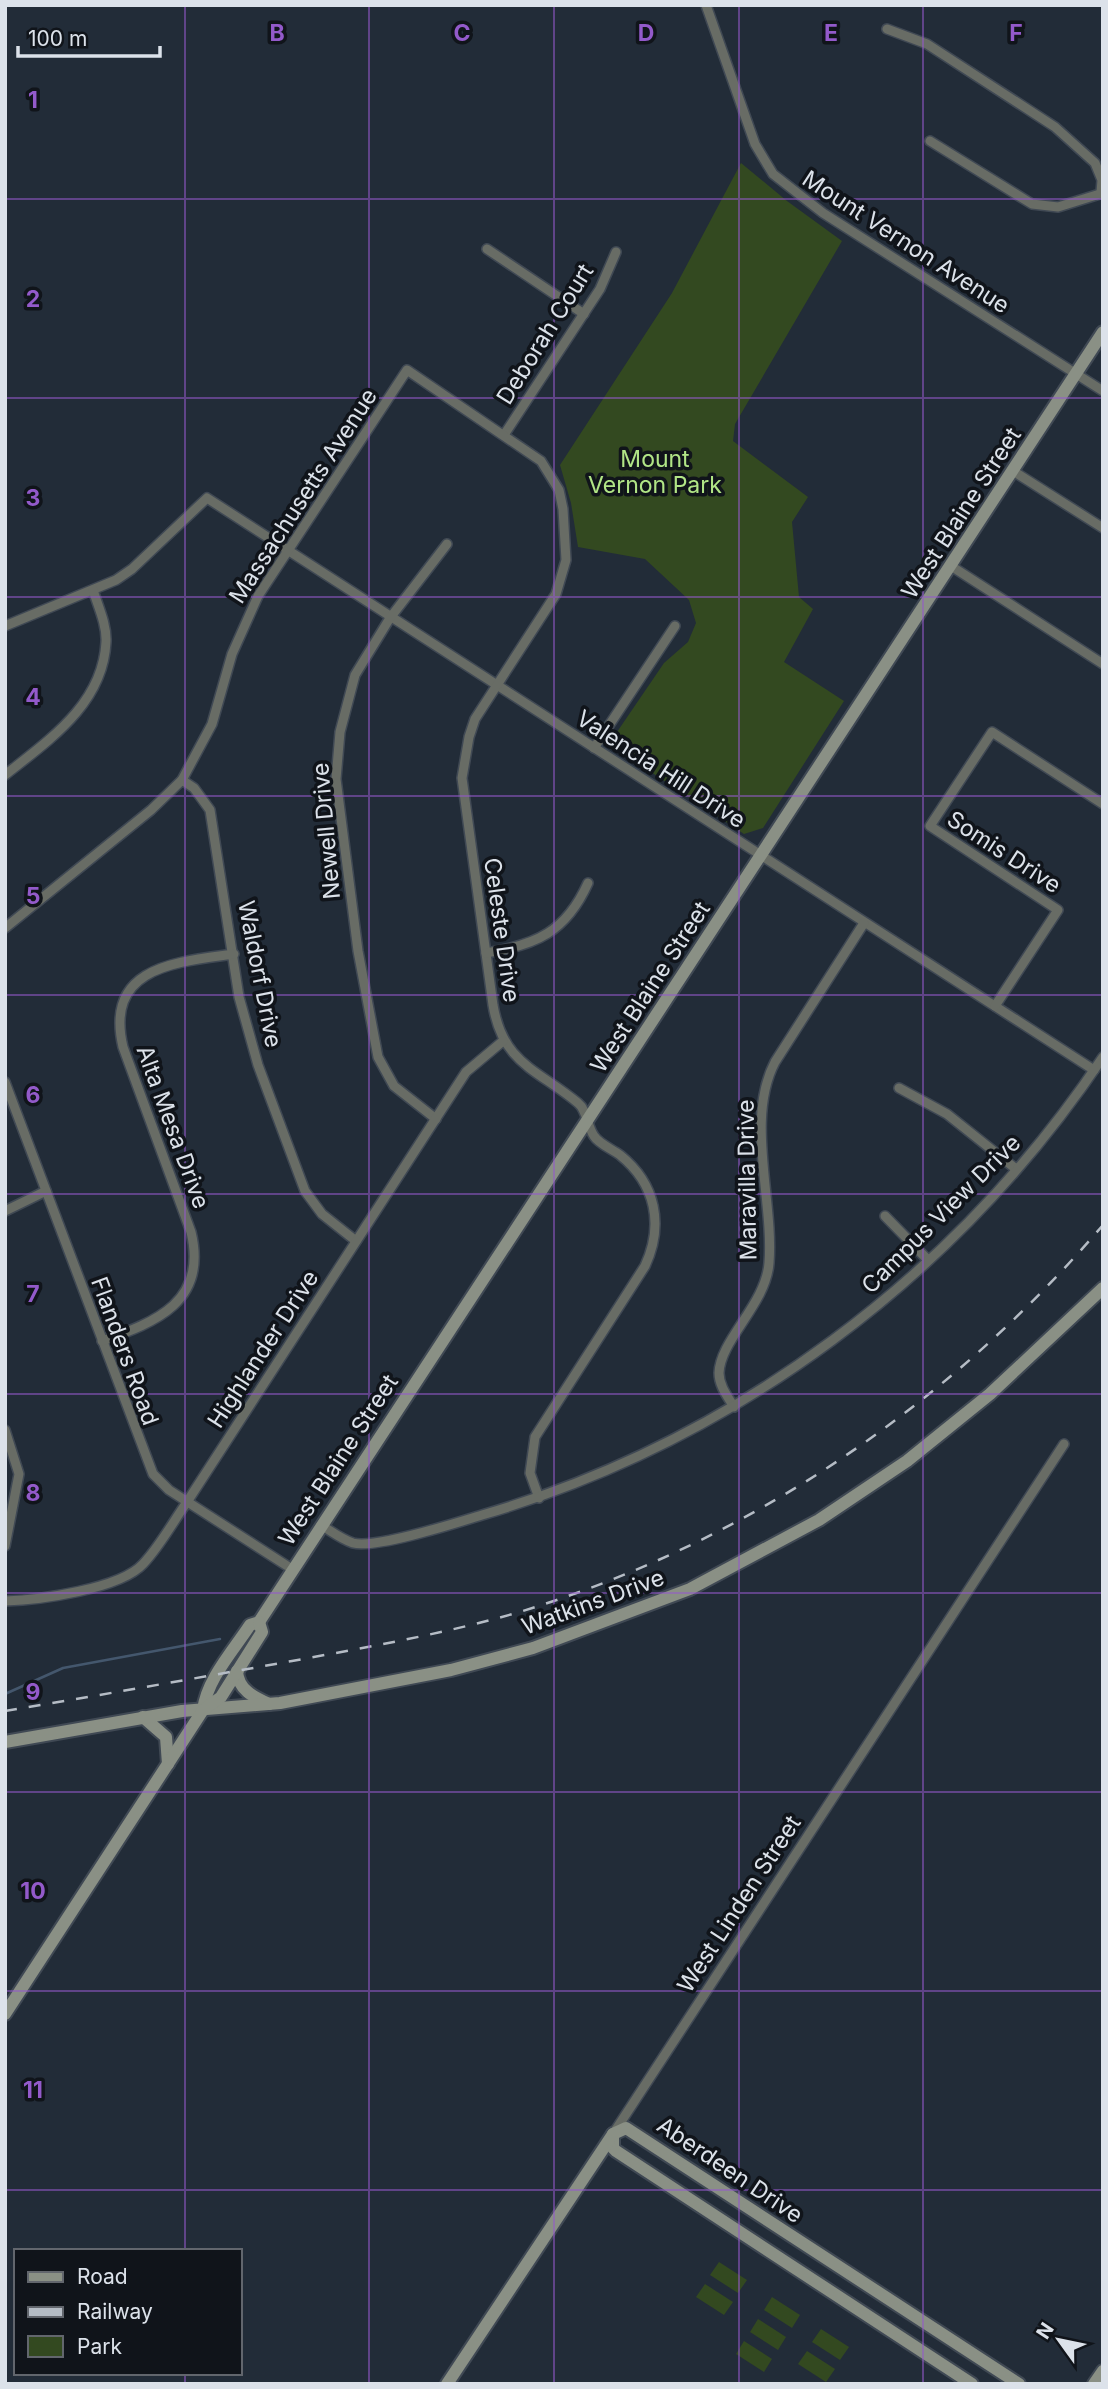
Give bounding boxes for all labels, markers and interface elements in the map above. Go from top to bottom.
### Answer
scale bar [18,14,159,58]
text: B [269,19,285,47]
text: C [453,19,471,47]
text: D [638,19,654,47]
text: E [824,19,838,47]
text: F [1009,19,1023,47]
text: 100 m [28,26,87,51]
text: 1 [28,86,38,114]
street label: Mount Vernon Avenue [797,165,1015,319]
street label: Deborah Court [491,258,600,409]
text: 2 [26,285,40,313]
street label: Massachusetts Avenue [223,383,383,609]
street label: West Blaine Street [895,422,1027,604]
park label: Mount Vernon Park [588,445,722,499]
text: 3 [26,484,40,512]
text: 4 [25,683,41,711]
street label: Valencia Hill Drive [571,704,751,834]
street label: Newell Drive [306,762,346,900]
street label: Somis Drive [942,805,1066,899]
street label: Celeste Drive [478,856,526,1004]
text: 5 [26,882,40,910]
street label: West Blaine Street [584,896,716,1078]
street label: Waldorf Drive [232,898,288,1050]
street label: Alta Mesa Drive [131,1042,215,1212]
text: 6 [26,1081,40,1109]
street label: Maravilla Drive [732,1099,762,1261]
street label: Campus View Drive [856,1129,1026,1299]
street label: Highlander Drive [202,1265,324,1433]
street label: Flanders Road [85,1273,165,1429]
text: 7 [26,1280,40,1308]
street label: West Blaine Street [272,1369,404,1551]
text: 8 [26,1479,40,1507]
street label: Watkins Drive [518,1563,668,1641]
text: 9 [26,1678,40,1706]
street label: West Linden Street [671,1810,807,1998]
text: 10 [20,1877,46,1905]
text: 11 [23,2076,43,2104]
street label: Aberdeen Drive [652,2111,808,2229]
legend [14,2249,242,2375]
text: Road [77,2264,128,2289]
text: Railway [77,2299,153,2324]
north arrow [1024,2305,1094,2375]
text: N [1032,2319,1059,2343]
text: Park [77,2334,122,2359]

